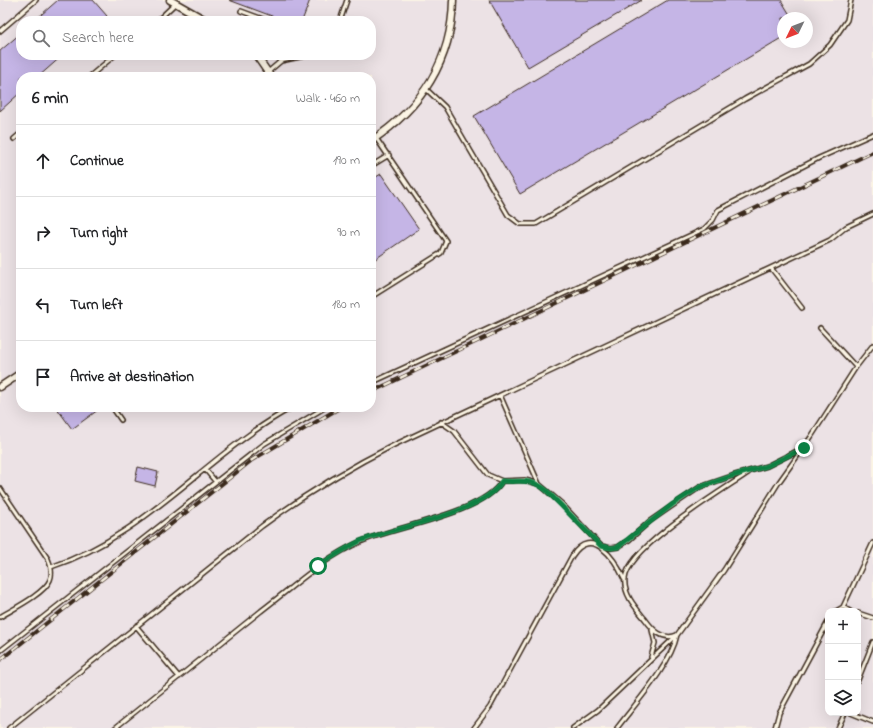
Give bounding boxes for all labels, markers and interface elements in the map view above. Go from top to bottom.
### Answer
north arrow [777,12,813,48]
search box [16,16,376,60]
icon: search [30,27,52,49]
text: Search here [62,27,134,49]
text: 6 min [32,86,68,111]
text: Walk · 460 m [296,89,360,108]
icon: ahead [32,150,54,172]
text: Continue [70,150,124,172]
text: 190 m [333,151,360,170]
icon: right [32,222,54,244]
text: Turn right [70,222,128,244]
text: 90 m [337,223,360,242]
icon: left [32,294,54,316]
text: Turn left [70,294,123,316]
text: 180 m [332,295,360,314]
icon: arrive [32,366,54,388]
text: Arrive at destination [70,366,194,388]
route end [795,439,813,457]
route start [309,557,327,575]
map controls [825,608,861,716]
button: + [825,608,861,644]
button: − [825,644,861,680]
button: layers [825,680,861,716]

